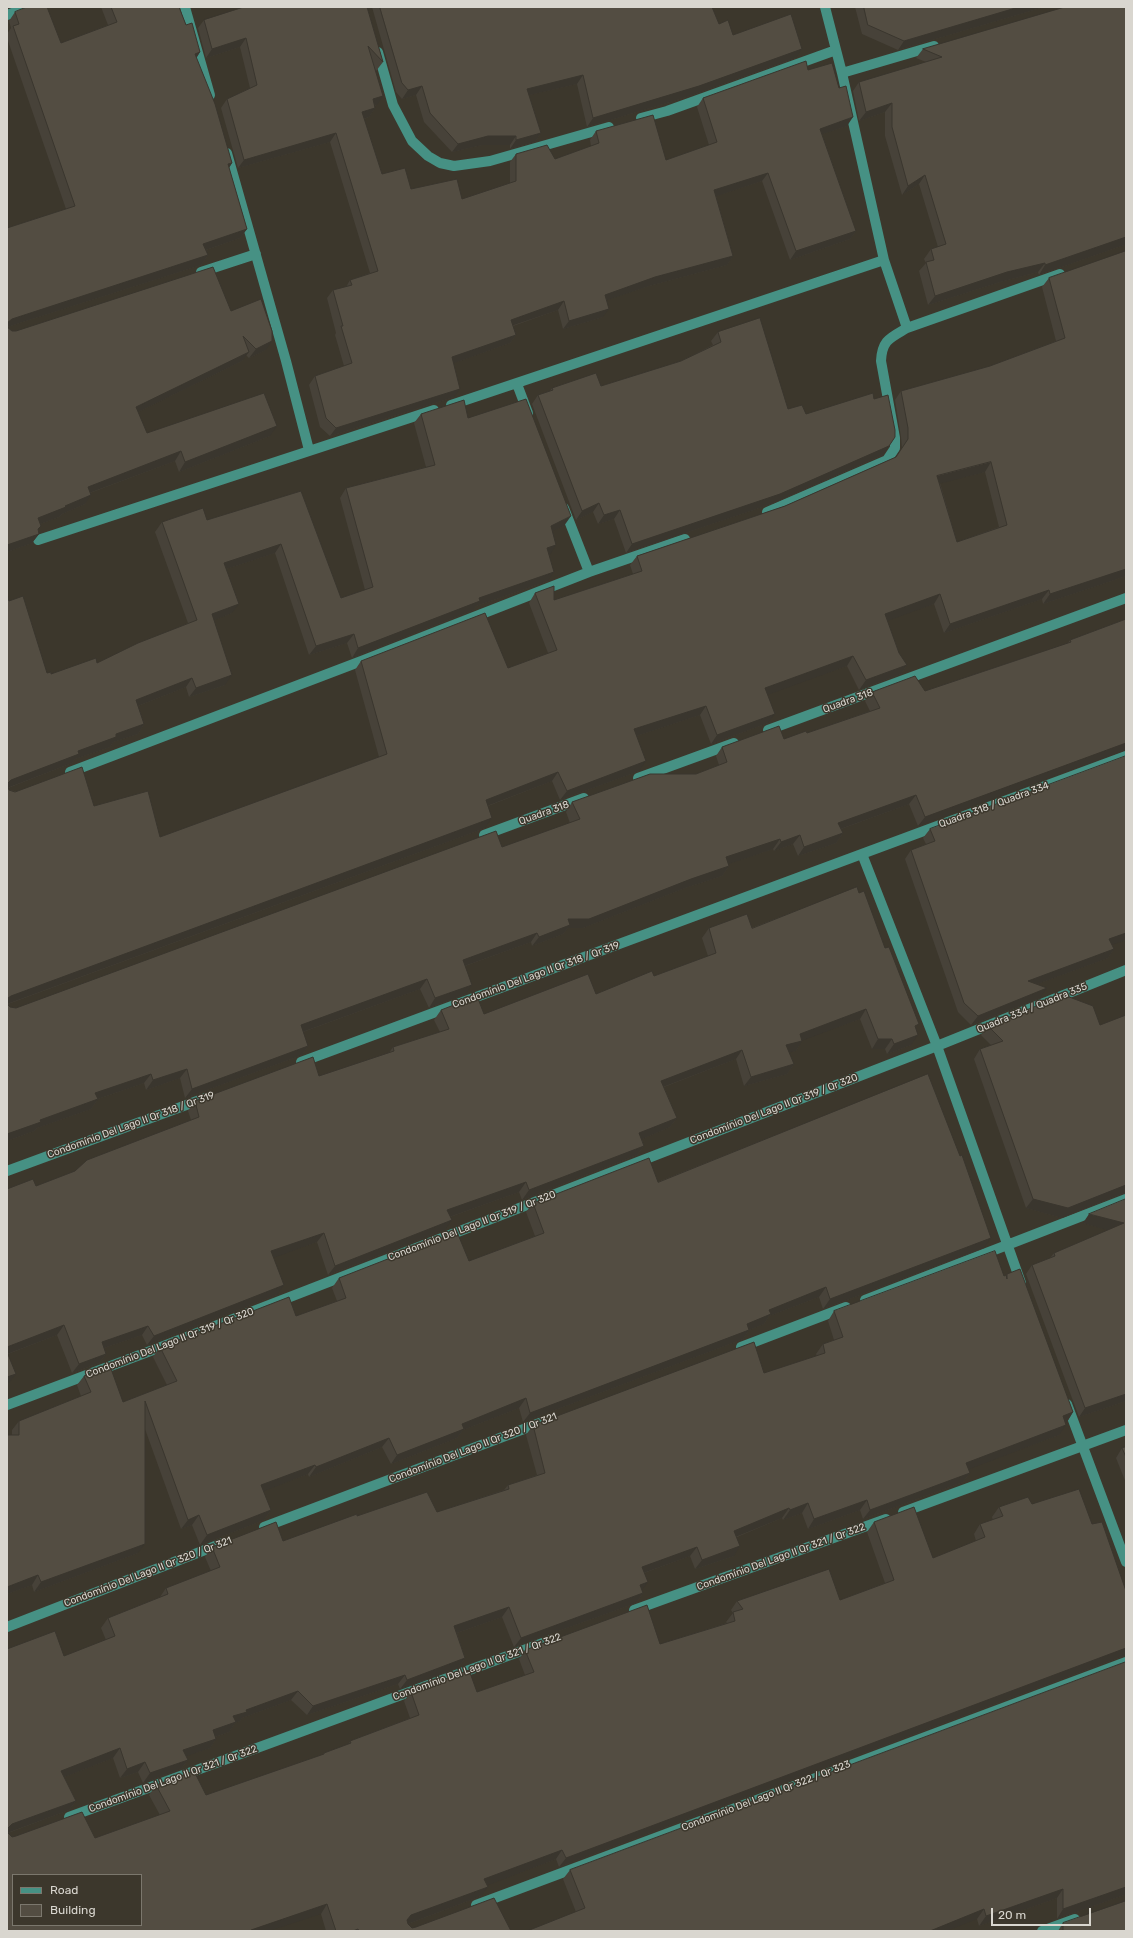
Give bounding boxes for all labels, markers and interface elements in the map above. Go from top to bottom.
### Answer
street label: Quadra 318 [821,686,875,716]
street label: Quadra 318 / Quadra 334 [937,779,1051,831]
street label: Quadra 318 [517,798,571,828]
street label: Condomínio Del Lago II Qr 318 / Qr 319 [451,939,621,1011]
street label: Quadra 334 / Quadra 335 [975,980,1089,1036]
street label: Condomínio Del Lago II Qr 319 / Qr 320 [688,1071,860,1147]
street label: Condomínio Del Lago II Qr 318 / Qr 319 [46,1089,216,1161]
street label: Condomínio Del Lago II Qr 319 / Qr 320 [386,1188,558,1264]
street label: Condomínio Del Lago II Qr 319 / Qr 320 [84,1305,256,1381]
street label: Condomínio Del Lago II Qr 320 / Qr 321 [387,1410,559,1486]
street label: Condomínio Del Lago II Qr 321 / Qr 322 [695,1521,867,1593]
street label: Condomínio Del Lago II Qr 320 / Qr 321 [62,1534,234,1610]
street label: Condomínio Del Lago II Qr 321 / Qr 322 [391,1631,563,1703]
street label: Condomínio Del Lago II Qr 321 / Qr 322 [87,1743,259,1815]
street label: Condomínio Del Lago II Qr 322 / Qr 323 [680,1758,852,1834]
legend [12,1874,142,1926]
text: Road [50,1883,78,1897]
scale bar [993,1900,1093,1926]
text: Building [50,1903,96,1917]
text: 20 m [998,1908,1026,1922]

